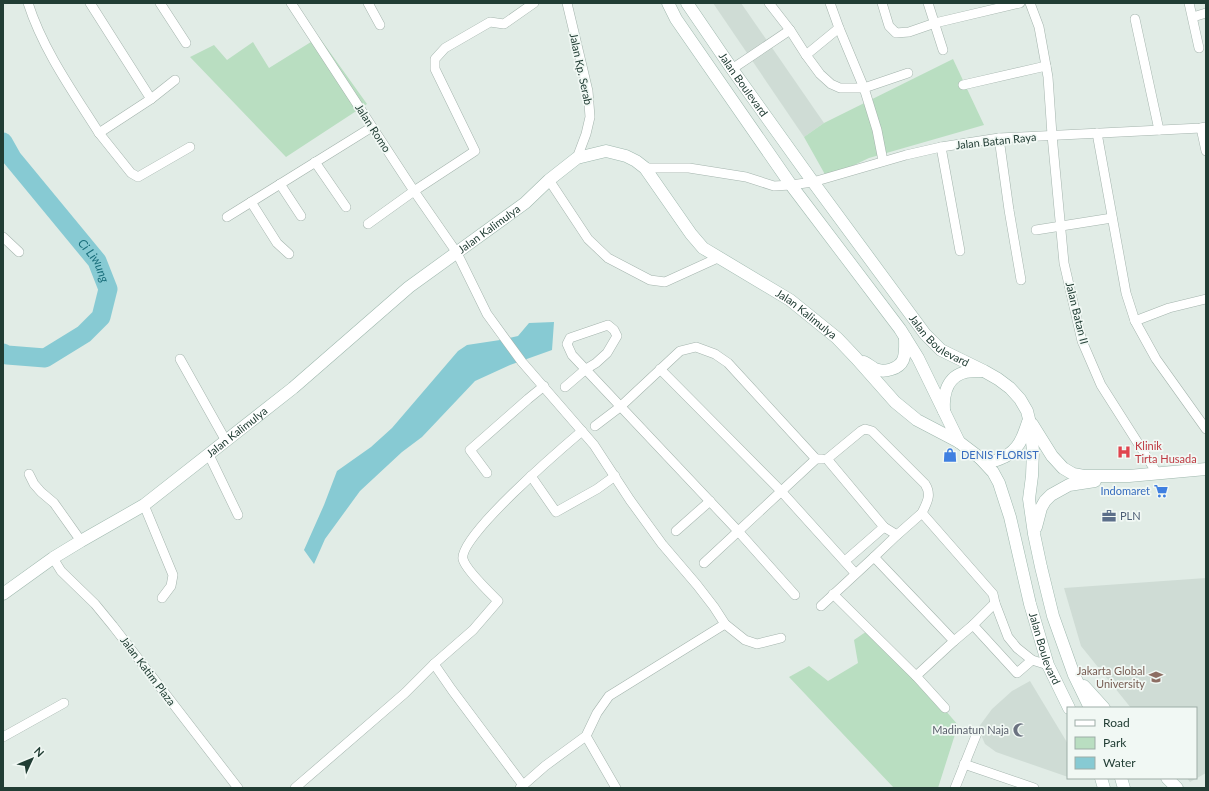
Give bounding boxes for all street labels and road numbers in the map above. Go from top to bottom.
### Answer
street label: Jalan Kp. Serab [568,32,595,106]
street label: Jalan Boulevard [716,50,771,119]
street label: Jalan Romo [353,101,394,154]
street label: Jalan Batan Raya [955,130,1037,151]
street label: Jalan Kalimulya [455,202,522,256]
street label: Jalan Batan II [1063,280,1092,345]
street label: Jalan Kalimulya [774,286,840,341]
street label: Jalan Boulevard [907,312,971,369]
street label: Jalan Kalimulya [204,404,270,460]
street label: Jalan Boulevard [1027,611,1064,687]
street label: Jalan Katim Plaza [118,634,179,708]

